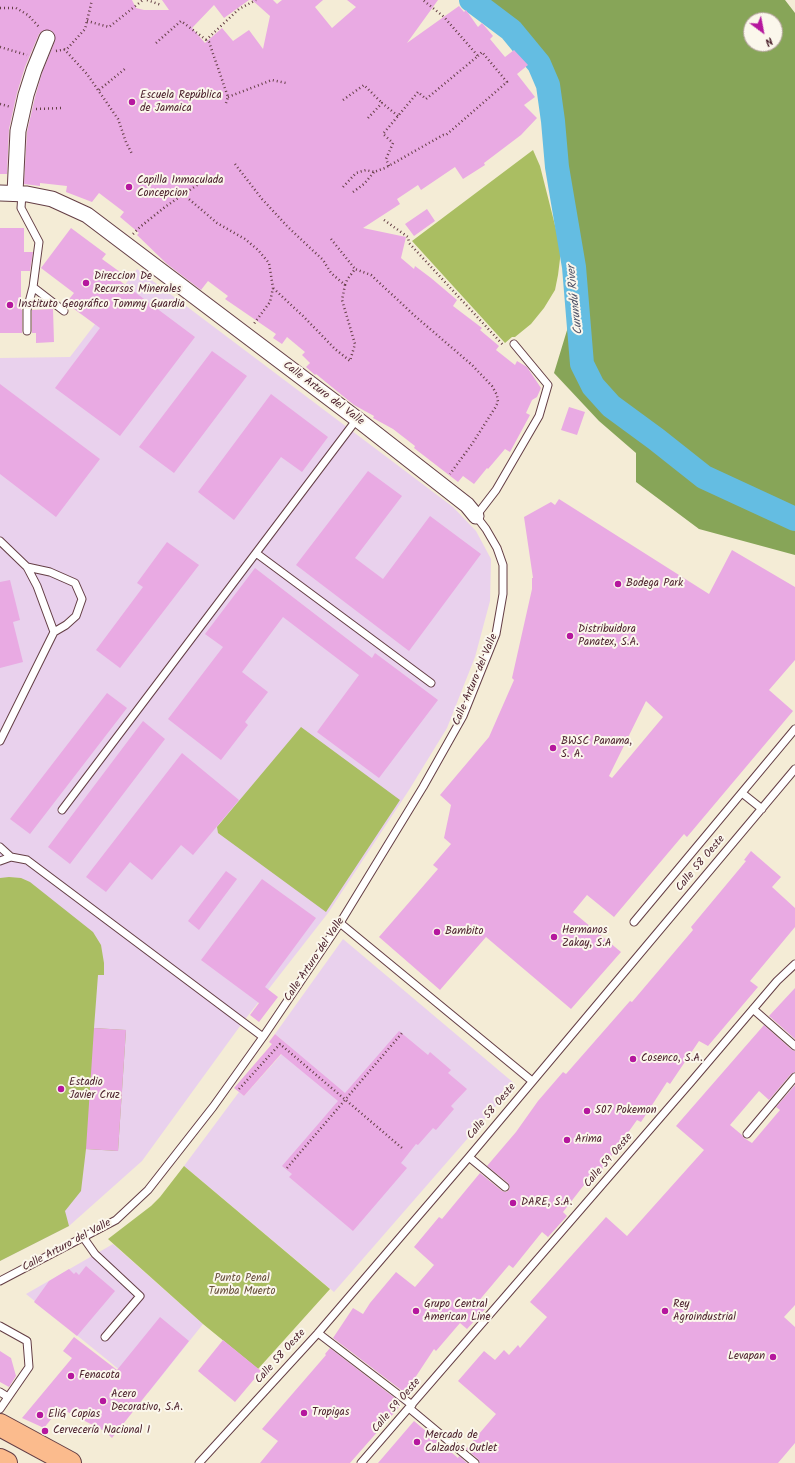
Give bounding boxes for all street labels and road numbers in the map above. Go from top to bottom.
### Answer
street label: Calle Arturo del Valle [280,359,366,429]
street label: Calle Arturo del Valle [451,632,501,728]
street label: Calle 58 Oeste [674,833,728,895]
street label: Calle Arturo del Valle [282,916,348,1004]
street label: Calle 58 Oeste [465,1081,519,1143]
street label: Calle 59 Oeste [582,1131,636,1191]
street label: Calle Arturo del Valle [21,1217,113,1275]
street label: Calle 58 Oeste [253,1327,309,1387]
street label: Calle 59 Oeste [370,1376,424,1436]

